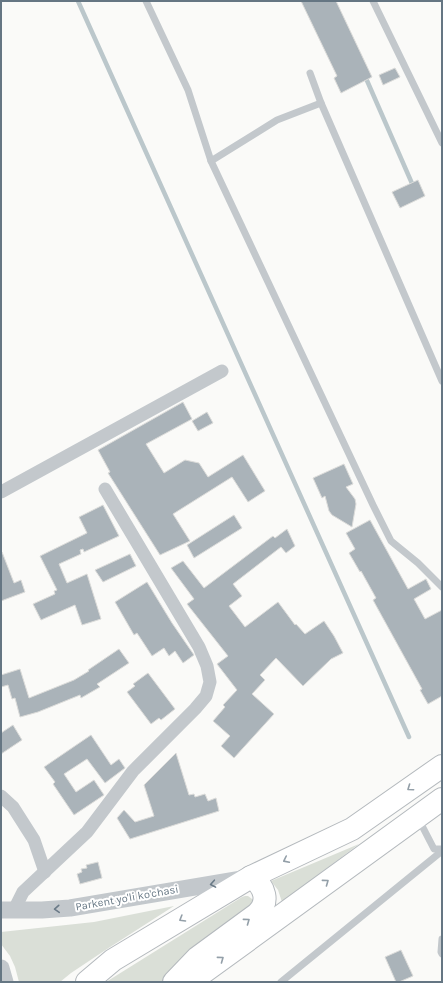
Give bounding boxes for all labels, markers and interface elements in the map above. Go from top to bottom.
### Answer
one-way arrow [408,783,415,790]
one-way arrow [283,855,291,863]
one-way arrow [210,879,216,888]
one-way arrow [322,880,329,887]
street label: Parkent yo'li ko'chasi [75,883,179,913]
one-way arrow [54,904,60,913]
one-way arrow [179,914,186,922]
one-way arrow [243,918,250,926]
one-way arrow [217,957,224,964]

